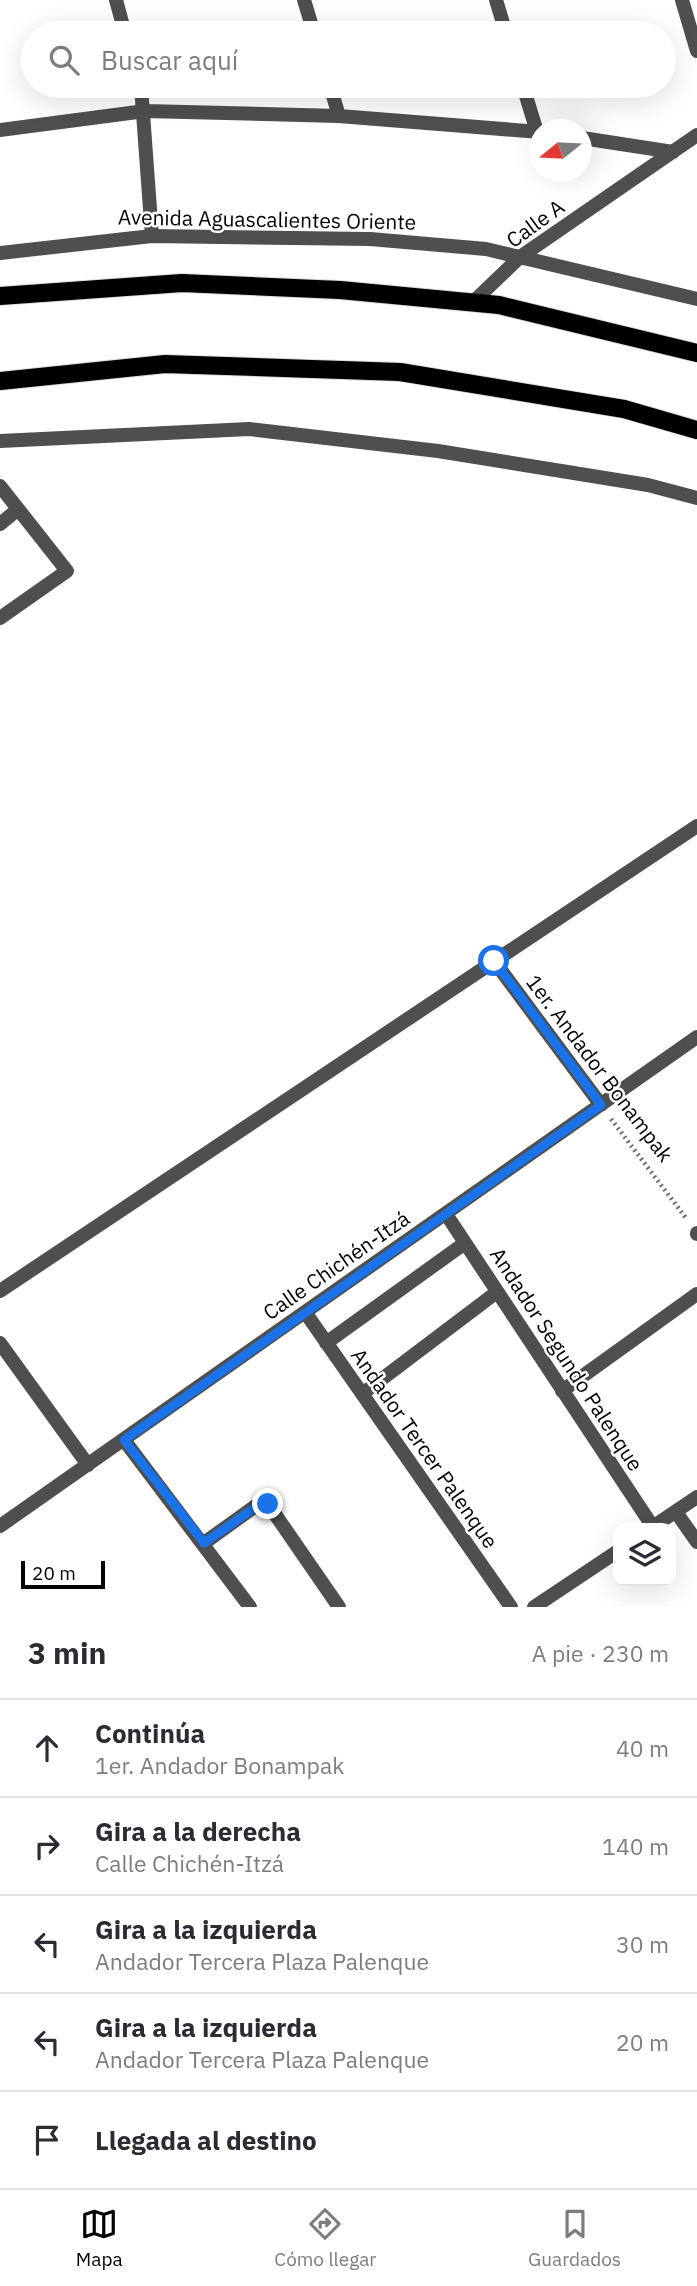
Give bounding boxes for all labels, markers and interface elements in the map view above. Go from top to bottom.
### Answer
search box [21,21,676,98]
icon: search [45,41,83,79]
text: Buscar aquí [101,43,238,77]
north arrow [529,119,592,182]
street label: Calle A [500,192,570,254]
street label: Avenida Aguascalientes Oriente [118,202,416,236]
route start [478,945,509,976]
street label: 1er. Andador Bonampak [520,969,680,1167]
street label: Calle Chichén-Itzá [257,1204,415,1326]
street label: Andador Segundo Palenque [484,1242,650,1476]
street label: Andador Tercer Palenque [345,1342,505,1554]
route end [252,1488,283,1519]
map controls [613,1523,676,1586]
button: layers [613,1523,676,1586]
scale bar [21,1558,105,1590]
text: 20 m [32,1561,76,1585]
text: 3 min [28,1633,106,1672]
text: A pie · 230 m [532,1638,669,1668]
text: Continúa [95,1716,205,1750]
icon: ahead [28,1729,66,1767]
text: 40 m [616,1733,669,1763]
text: 1er. Andador Bonampak [95,1750,344,1780]
text: Gira a la derecha [95,1814,301,1848]
icon: right [28,1827,66,1865]
text: 140 m [602,1831,669,1861]
text: Calle Chichén-Itzá [95,1848,284,1878]
text: Gira a la izquierda [95,1912,317,1946]
icon: left [28,1925,66,1963]
text: 30 m [616,1929,669,1959]
text: Andador Tercera Plaza Palenque [95,1946,429,1976]
text: Gira a la izquierda [95,2010,317,2044]
icon: left [28,2023,66,2061]
text: 20 m [616,2027,669,2057]
text: Andador Tercera Plaza Palenque [95,2044,429,2074]
icon: arrive [28,2121,66,2159]
text: Llegada al destino [95,2123,317,2157]
tab: Mapa [76,2205,123,2271]
tab: Cómo llegar [274,2205,376,2271]
tab: Guardados [528,2205,621,2271]

